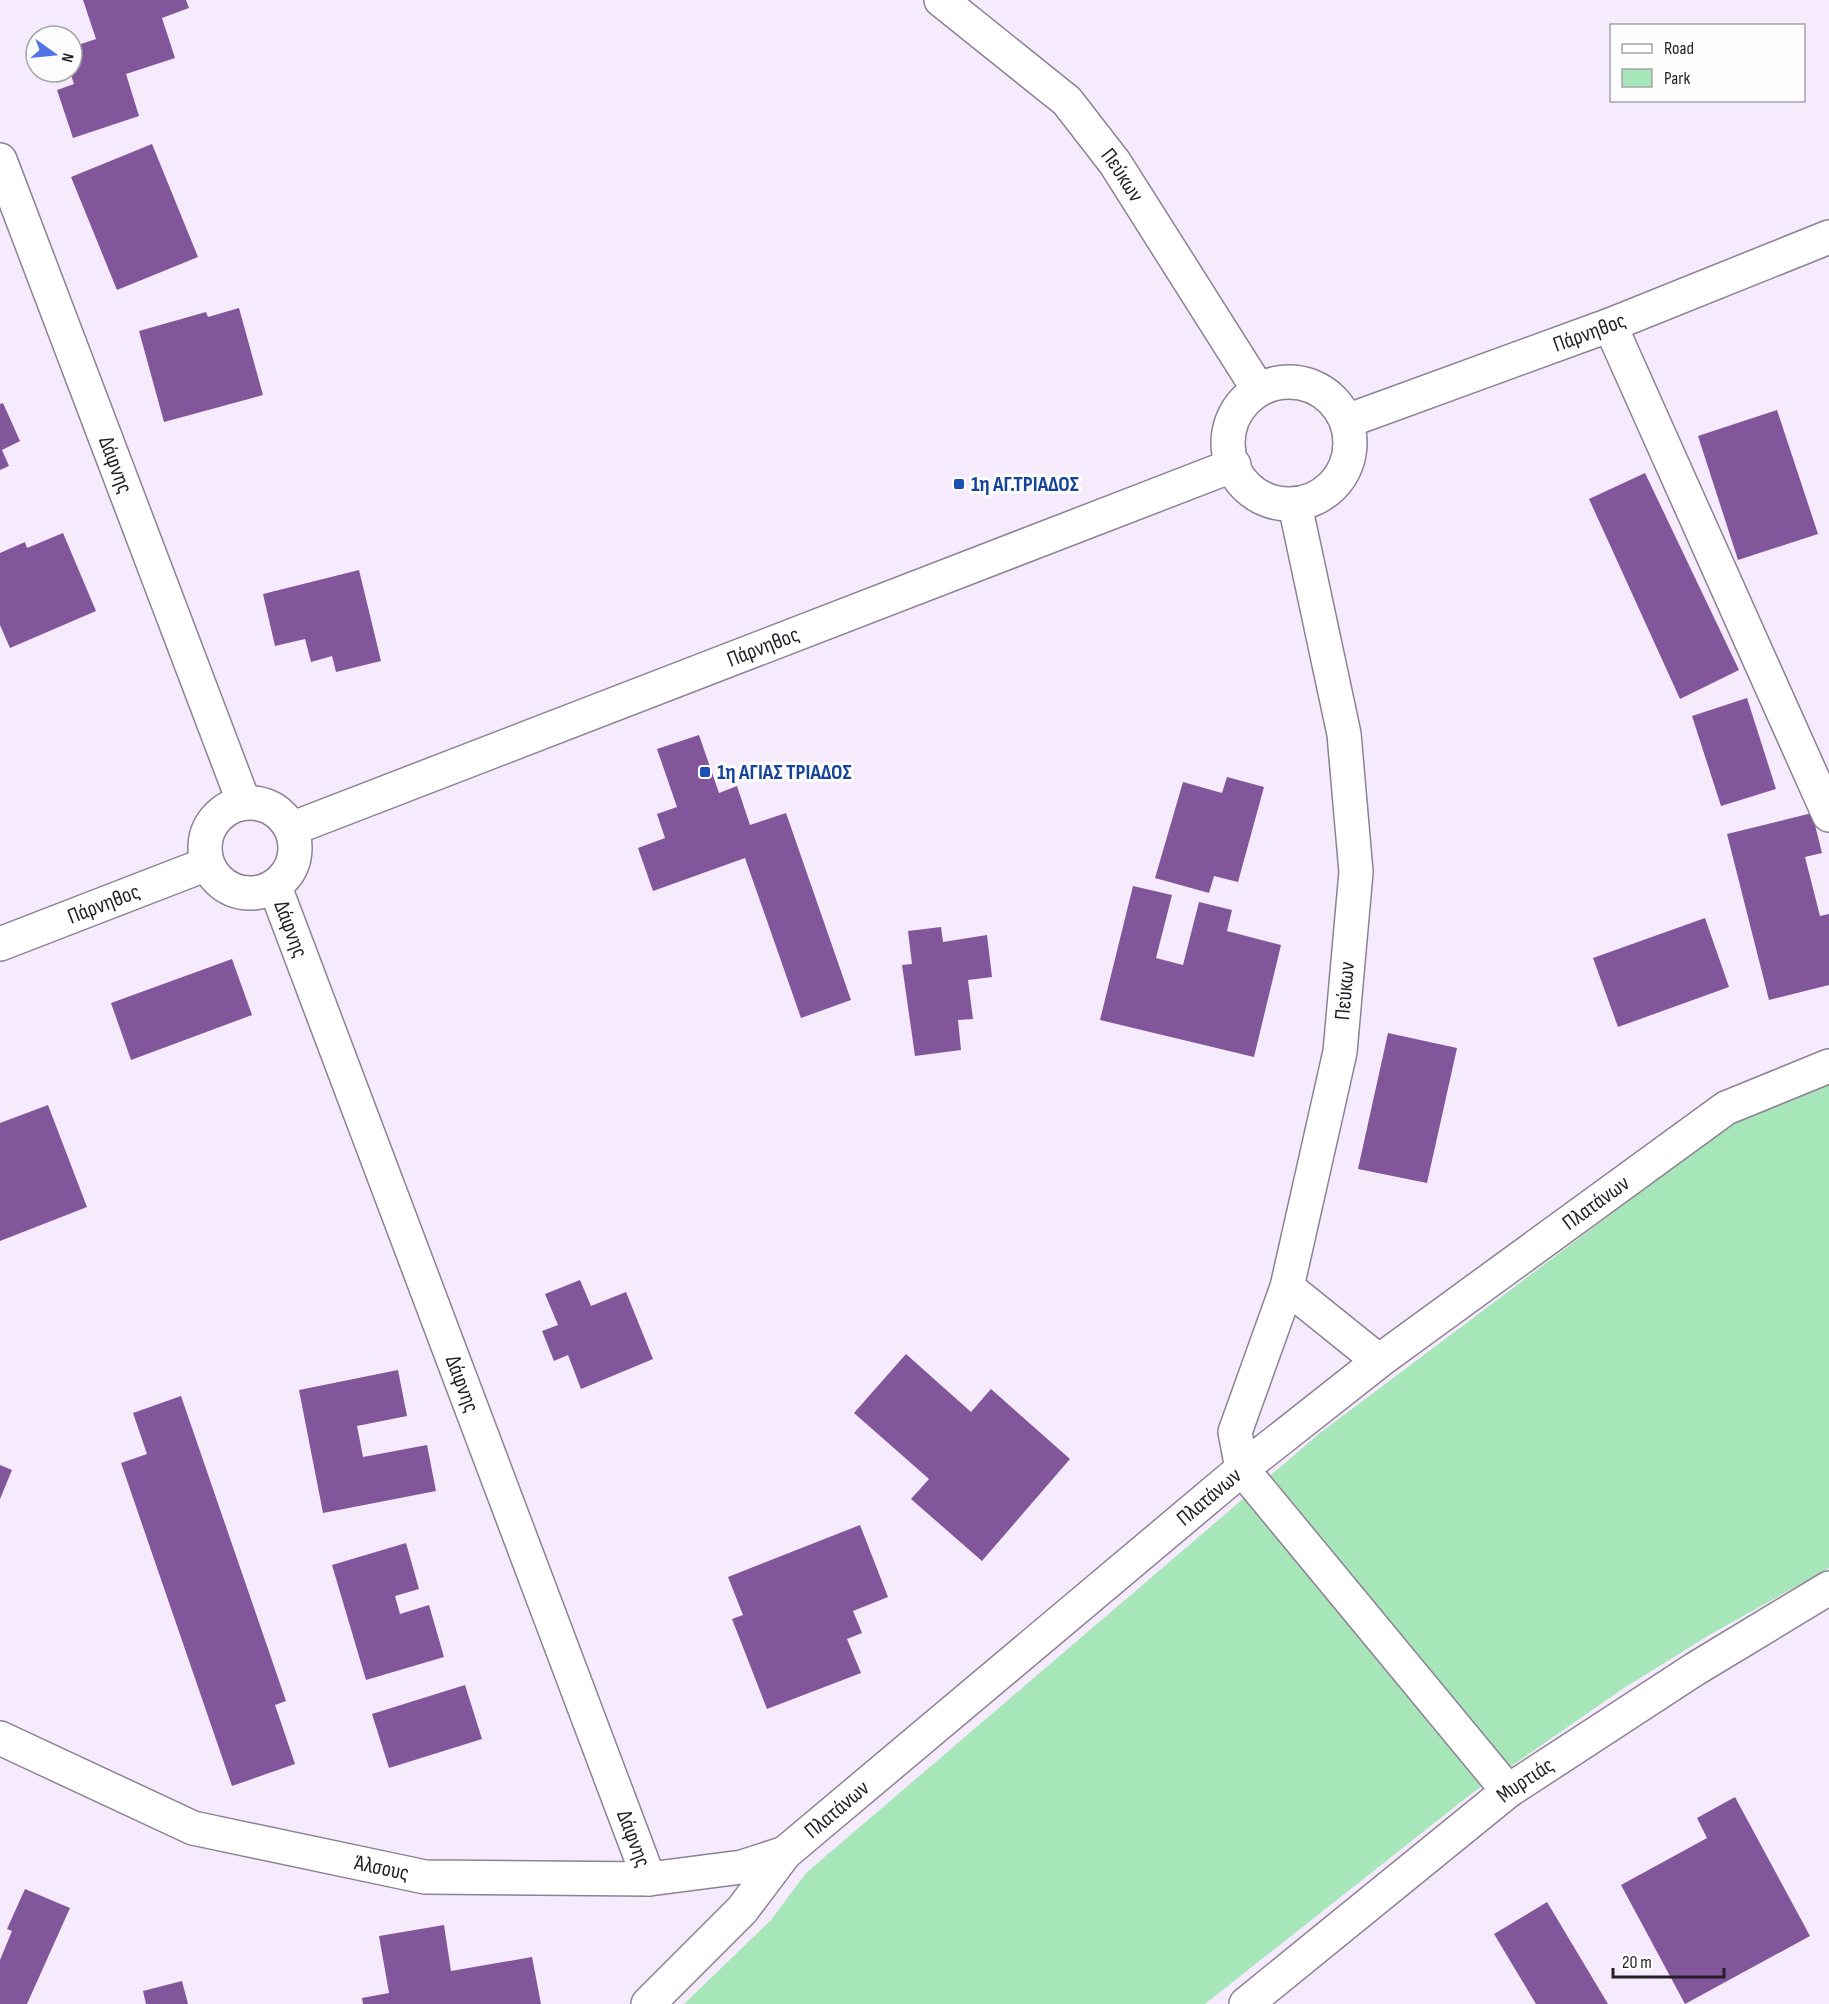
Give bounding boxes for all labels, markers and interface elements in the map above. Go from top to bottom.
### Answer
north arrow [24,24,84,84]
legend [1610,24,1805,102]
text: Road [1664,38,1694,59]
text: N [57,51,77,64]
text: Park [1664,68,1690,89]
street label: Πεύκων [1095,143,1150,207]
street label: Πάρνηθος [1549,307,1630,358]
street label: Δάφνης [93,432,139,497]
place label: 1η ΑΓ.ΤΡΙΑΔΟΣ [971,471,1079,498]
marker: 1η ΑΓ.ΤΡΙΑΔΟΣ [952,477,966,491]
street label: Πάρνηθος [723,621,803,673]
place label: 1η ΑΓΙΑΣ ΤΡΙΑΔΟΣ [717,759,852,786]
marker: 1η ΑΓΙΑΣ ΤΡΙΑΔΟΣ [698,765,712,779]
street label: Πάρνηθος [64,878,144,930]
street label: Δάφνης [268,897,314,961]
street label: Πεύκων [1329,960,1361,1021]
street label: Πλατάνων [1557,1169,1635,1236]
street label: Δάφνης [439,1352,485,1416]
street label: Πλατάνων [1171,1462,1247,1532]
street label: Μυρτιάς [1491,1751,1559,1808]
street label: Πλατάνων [799,1774,875,1844]
street label: Δάφνης [611,1806,657,1871]
street label: Άλσους [352,1849,412,1887]
scale bar [1613,1941,1724,1979]
text: 20 m [1622,1952,1652,1973]

